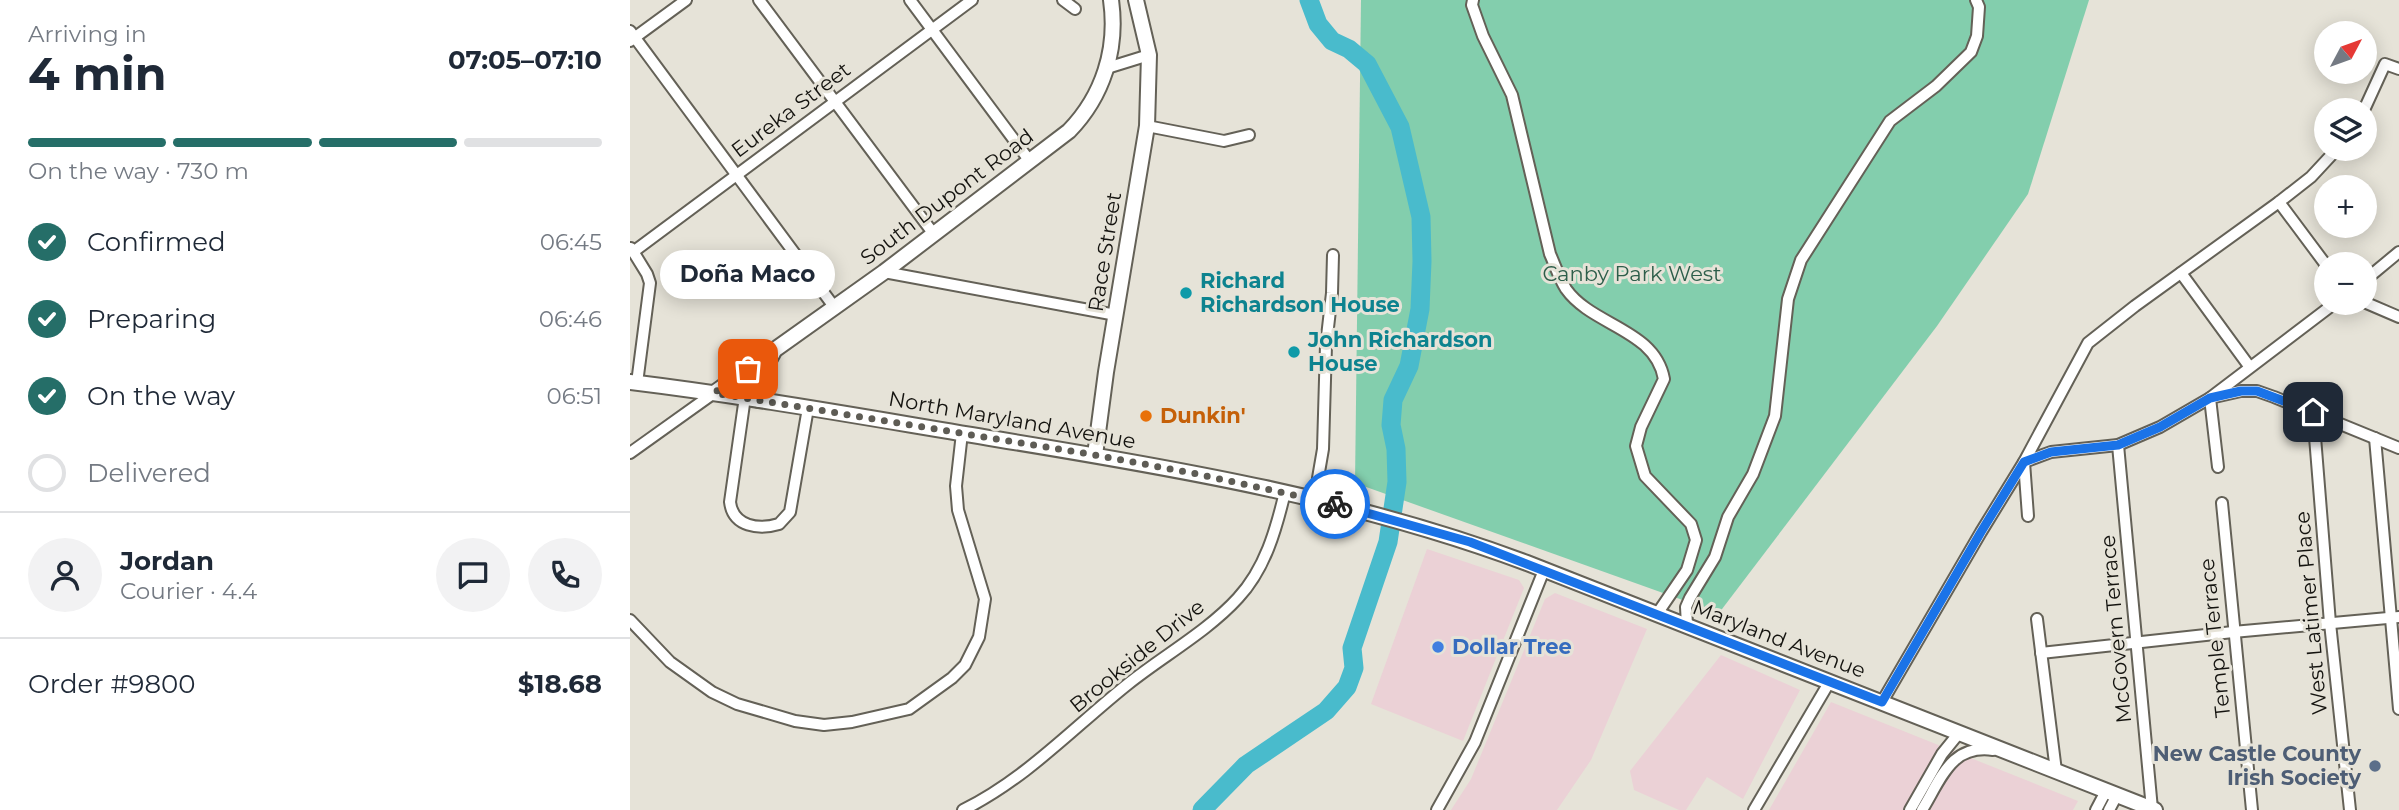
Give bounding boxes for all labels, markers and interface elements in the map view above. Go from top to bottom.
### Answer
text: Arriving in [28,20,147,48]
north arrow [2314,21,2376,84]
map controls [2314,21,2377,315]
text: 07:05–07:10 [448,44,602,76]
text: 4 min [28,45,167,102]
street label: Eureka Street [726,57,855,162]
button: layers [2314,98,2377,161]
street label: South Dupont Road [855,123,1038,270]
text: On the way · 730 m [28,157,249,185]
button: + [2314,175,2377,238]
street label: Race Street [1083,190,1126,314]
icon: check [28,223,66,261]
text: Confirmed [87,226,226,258]
text: 06:45 [540,228,602,256]
callout: Doña Maco [661,250,836,299]
button: − [2314,252,2377,315]
text: Doña Maco [680,260,815,288]
park label: Canby Park West [1542,261,1722,286]
place label: Richard Richardson House [1200,268,1400,317]
marker: Richard Richardson House [1178,285,1194,301]
icon: check [28,300,66,338]
text: Preparing [87,303,216,335]
text: 06:46 [539,305,602,333]
place label: John Richardson House [1307,327,1492,376]
pin [718,339,778,399]
marker: John Richardson House [1286,344,1302,360]
icon: bag [729,350,767,388]
icon: check [28,377,66,415]
text: On the way [87,380,235,412]
text: 06:51 [547,382,602,410]
pin [2283,382,2343,442]
street label: North Maryland Avenue [887,385,1138,454]
icon: home [2294,393,2332,431]
place label: Dunkin' [1160,403,1246,428]
marker: Dunkin' [1138,408,1154,424]
text: Delivered [87,457,211,489]
courier [1300,469,1370,539]
icon: bike [1316,485,1354,523]
street label: West Latimer Place [2289,510,2332,716]
street label: McGovern Terrace [2095,534,2136,724]
button: person [28,538,102,612]
button: chat [436,538,510,612]
button: phone [528,538,602,612]
text: Jordan [120,545,214,577]
street label: Temple Terrace [2194,557,2235,719]
text: Courier · 4.4 [120,577,257,605]
street label: Brookside Drive [1064,594,1209,718]
street label: Maryland Avenue [1689,594,1869,683]
place label: Dollar Tree [1452,634,1572,659]
marker: Dollar Tree [1430,639,1446,655]
text: Order #9800 [28,668,195,700]
text: $18.68 [518,668,602,700]
place label: New Castle County Irish Society [2153,741,2361,790]
marker: New Castle County Irish Society [2367,758,2383,774]

